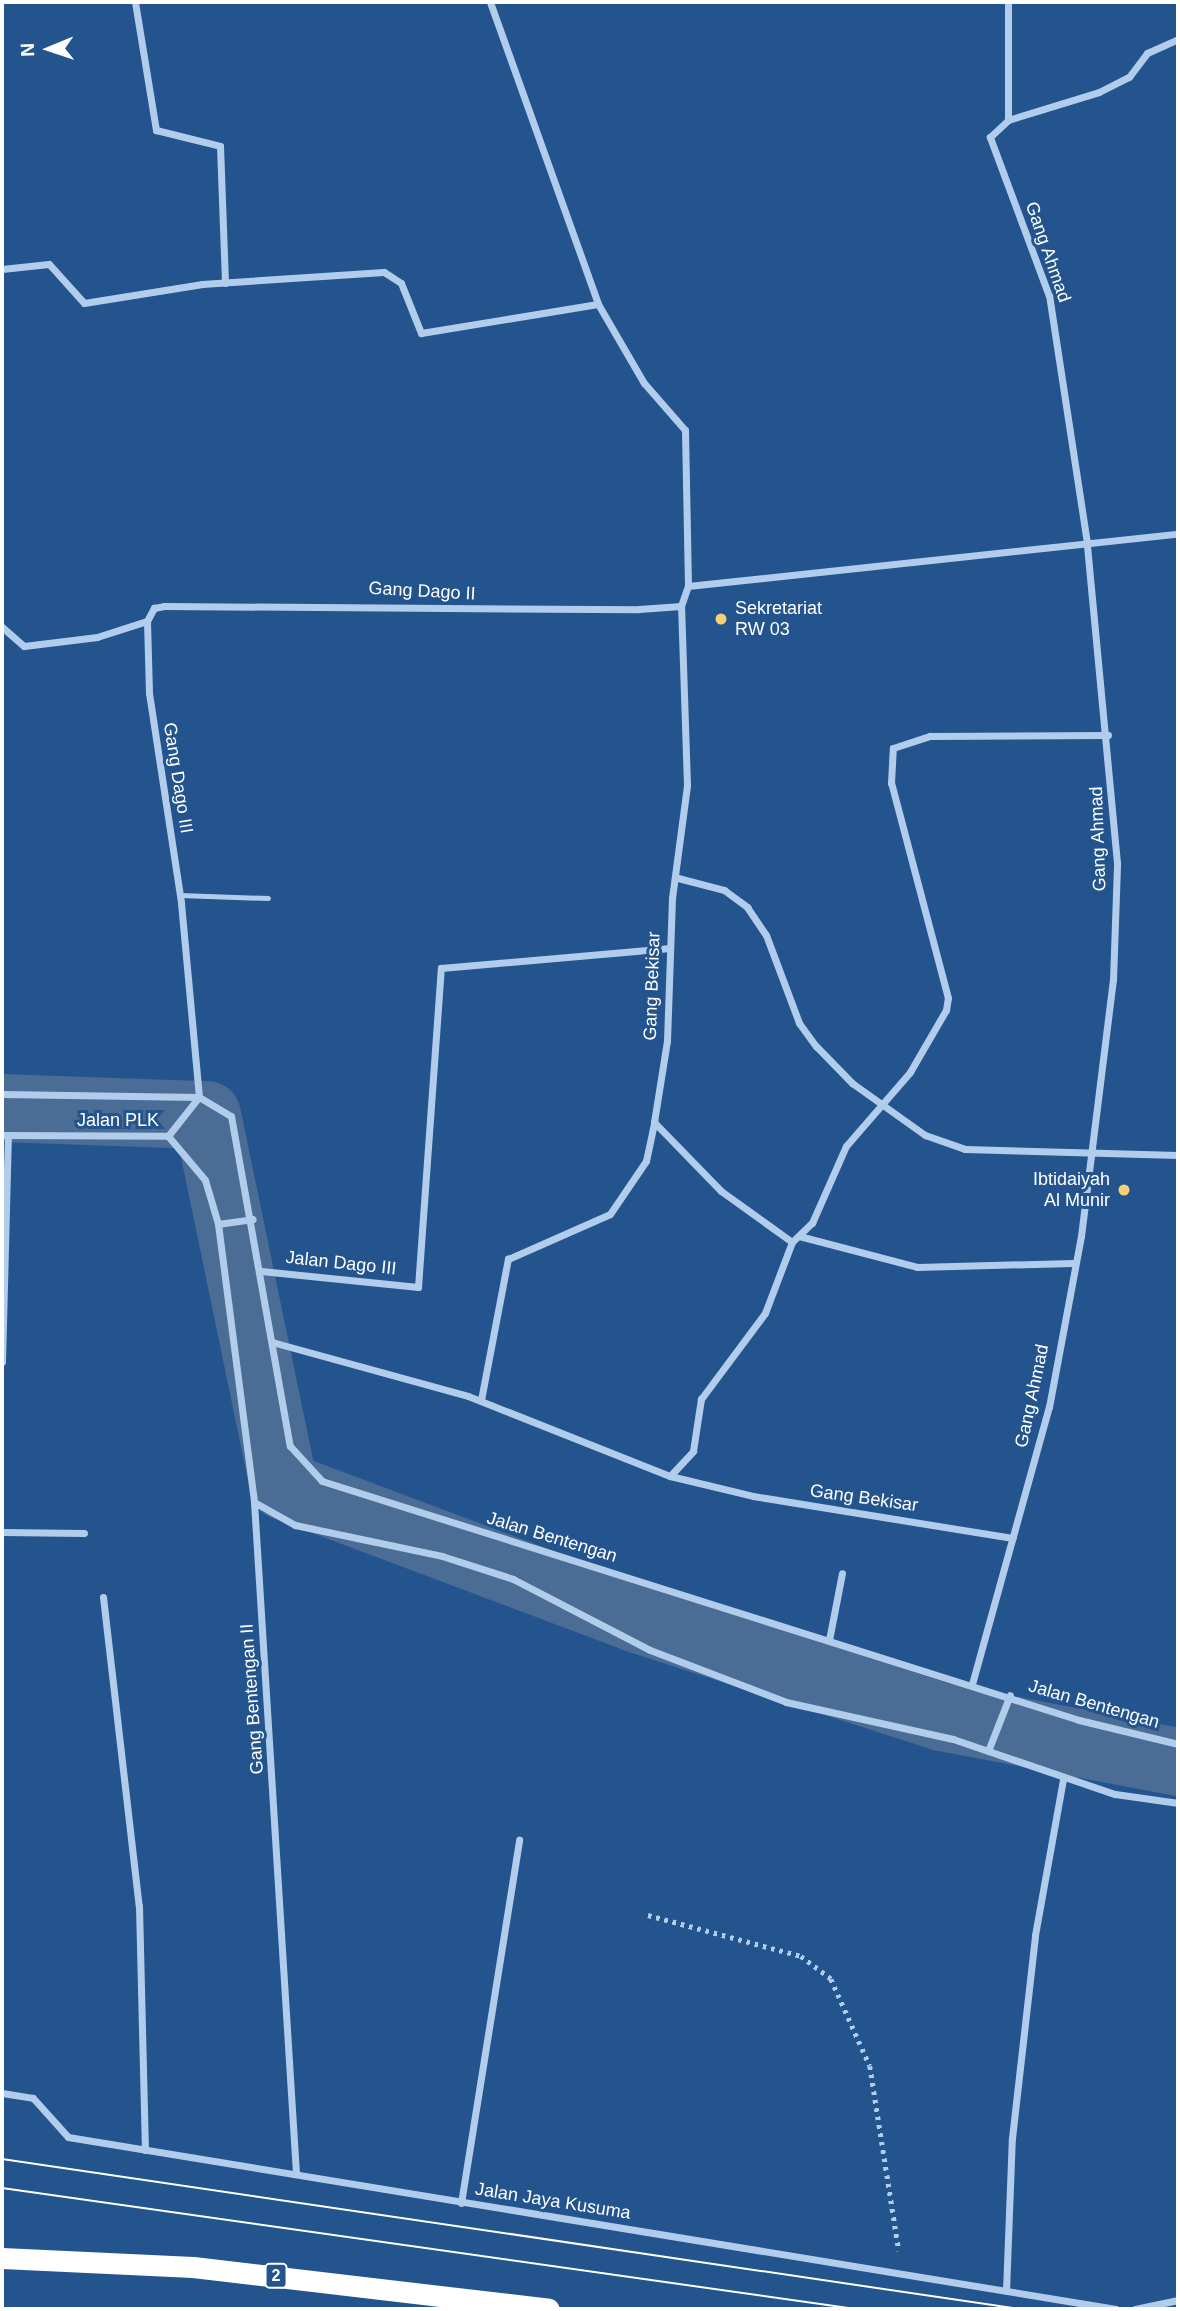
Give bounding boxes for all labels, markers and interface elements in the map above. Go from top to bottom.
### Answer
north arrow [14,14,84,84]
text: N [17,43,38,57]
street label: Gang Ahmad [1021,198,1075,306]
street label: Gang Dago II [368,577,476,605]
place label: Sekretariat RW 03 [735,598,822,640]
marker: Sekretariat RW 03 [713,611,729,627]
street label: Gang Dago III [159,721,197,835]
street label: Gang Ahmad [1085,786,1111,892]
street label: Gang Bekisar [639,931,665,1041]
street label: Jalan PLK [77,1109,159,1131]
place label: Ibtidaiyah Al Munir [1033,1169,1110,1212]
marker: Ibtidaiyah Al Munir [1116,1182,1132,1198]
street label: Jalan Dago III [285,1246,397,1280]
street label: Gang Ahmad [1010,1342,1054,1450]
street label: Gang Bekisar [809,1480,919,1516]
street label: Jalan Bentengan [484,1507,620,1567]
street label: Gang Bentengan II [236,1623,268,1775]
street label: Jalan Bentengan [1026,1675,1162,1733]
street label: Jalan Jaya Kusuma [474,2178,632,2224]
road number: 2 [264,2264,288,2288]

